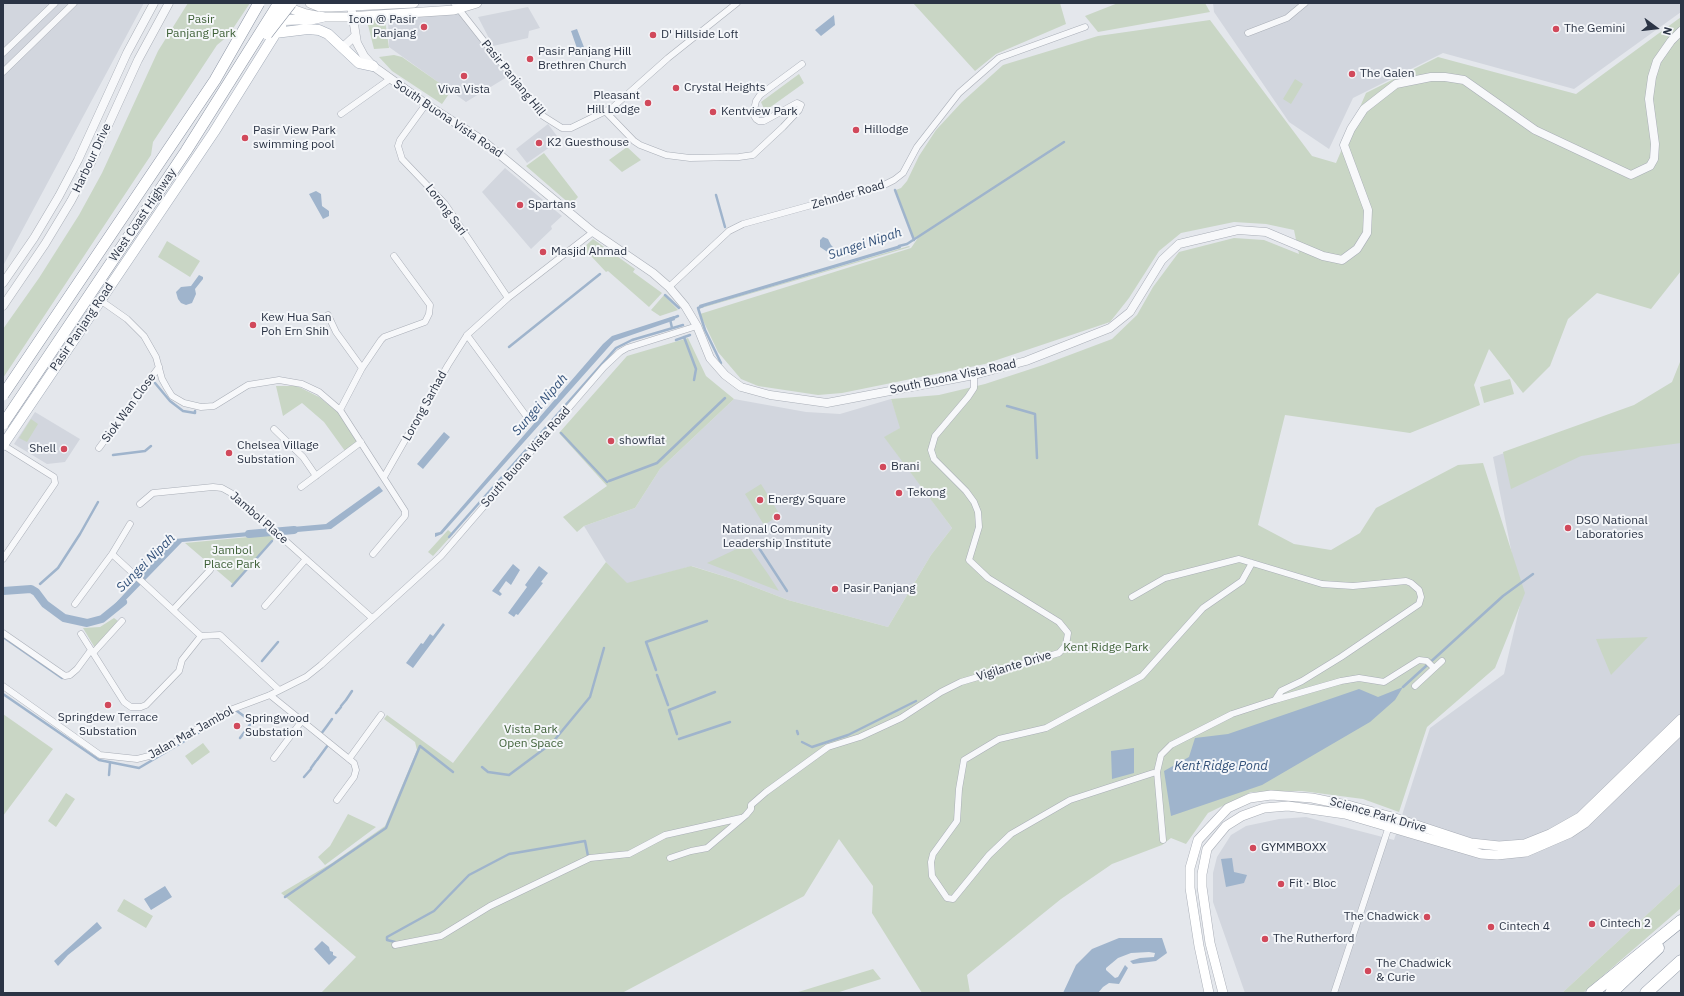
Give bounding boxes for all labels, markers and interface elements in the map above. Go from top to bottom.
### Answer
north arrow [1636,8,1676,48]
park label: Pasir Panjang Park [166,13,236,41]
place label: Icon @ Pasir Panjang [349,13,416,41]
marker: Icon @ Pasir Panjang [419,22,429,32]
place label: The Gemini [1564,22,1625,36]
marker: The Gemini [1551,24,1561,34]
text: N [1660,25,1675,37]
place label: D' Hillside Loft [661,28,738,42]
marker: D' Hillside Loft [648,30,658,40]
street label: Pasir Panjang Hill [478,37,548,119]
place label: Pasir Panjang Hill Brethren Church [538,45,631,73]
marker: Pasir Panjang Hill Brethren Church [525,54,535,64]
place label: The Galen [1360,67,1415,81]
marker: The Galen [1347,69,1357,79]
marker: Viva Vista [459,71,469,81]
street label: South Buona Vista Road [391,77,505,161]
place label: Crystal Heights [684,81,766,95]
place label: Viva Vista [438,83,490,97]
marker: Crystal Heights [671,83,681,93]
place label: Pleasant Hill Lodge [587,89,640,117]
marker: Pleasant Hill Lodge [643,98,653,108]
place label: Kentview Park [721,105,798,119]
marker: Kentview Park [708,107,718,117]
street label: Harbour Drive [70,121,114,195]
place label: Hillodge [864,123,908,137]
place label: Pasir View Park swimming pool [253,124,336,152]
marker: Hillodge [851,125,861,135]
marker: Pasir View Park swimming pool [240,133,250,143]
place label: K2 Guesthouse [547,136,629,150]
marker: K2 Guesthouse [534,138,544,148]
street label: West Coast Highway [106,166,180,264]
street label: Zehnder Road [810,178,886,212]
street label: Lorong Sari [422,182,470,238]
place label: Spartans [528,198,576,212]
marker: Spartans [515,200,525,210]
water label: Sungei Nipah [826,225,904,263]
place label: Masjid Ahmad [551,245,627,259]
marker: Masjid Ahmad [538,247,548,257]
street label: Pasir Panjang Road [47,280,117,374]
place label: Kew Hua San Poh Ern Shih [261,311,332,339]
marker: Kew Hua San Poh Ern Shih [248,320,258,330]
street label: South Buona Vista Road [888,357,1018,397]
street label: Lorong Sarhad [400,369,450,443]
street label: Siok Wan Close [99,370,159,446]
water label: Sungei Nipah [509,371,571,439]
street label: South Buona Vista Road [478,404,574,510]
place label: showflat [619,434,665,448]
marker: showflat [606,436,616,446]
place label: Chelsea Village Substation [237,439,319,467]
place label: Shell [29,442,56,456]
marker: Shell [59,444,69,454]
marker: Chelsea Village Substation [224,448,234,458]
place label: Brani [891,460,919,474]
marker: Brani [878,462,888,472]
place label: Tekong [907,486,946,500]
marker: Tekong [894,488,904,498]
street label: Jambol Place [227,489,291,547]
place label: Energy Square [768,493,846,507]
marker: Energy Square [755,495,765,505]
marker: National Community Leadership Institute [772,512,782,522]
place label: DSO National Laboratories [1576,514,1648,542]
place label: National Community Leadership Institute [722,523,832,551]
marker: DSO National Laboratories [1563,523,1573,533]
water label: Sungei Nipah [113,530,179,596]
park label: Jambol Place Park [204,544,260,572]
place label: Pasir Panjang [843,582,916,596]
marker: Pasir Panjang [830,584,840,594]
park label: Kent Ridge Park [1063,641,1149,655]
street label: Vigilante Drive [975,648,1053,684]
marker: Springdew Terrace Substation [103,700,113,710]
street label: Jalan Mat Jambol [146,704,236,762]
place label: Springdew Terrace Substation [58,711,158,739]
place label: Springwood Substation [245,712,309,740]
marker: Springwood Substation [232,721,242,731]
park label: Vista Park Open Space [499,723,563,751]
water label: Kent Ridge Pond [1174,758,1268,774]
street label: Science Park Drive [1328,794,1428,836]
place label: GYMMBOXX [1261,841,1326,855]
marker: GYMMBOXX [1248,843,1258,853]
place label: Fit · Bloc [1289,877,1336,891]
marker: Fit · Bloc [1276,879,1286,889]
place label: The Chadwick [1344,910,1419,924]
marker: The Chadwick [1422,912,1432,922]
place label: Cintech 2 [1600,917,1651,931]
marker: Cintech 2 [1587,919,1597,929]
place label: Cintech 4 [1499,920,1550,934]
marker: Cintech 4 [1486,922,1496,932]
place label: The Rutherford [1273,932,1355,946]
marker: The Rutherford [1260,934,1270,944]
place label: The Chadwick & Curie [1376,957,1451,985]
marker: The Chadwick & Curie [1363,966,1373,976]

